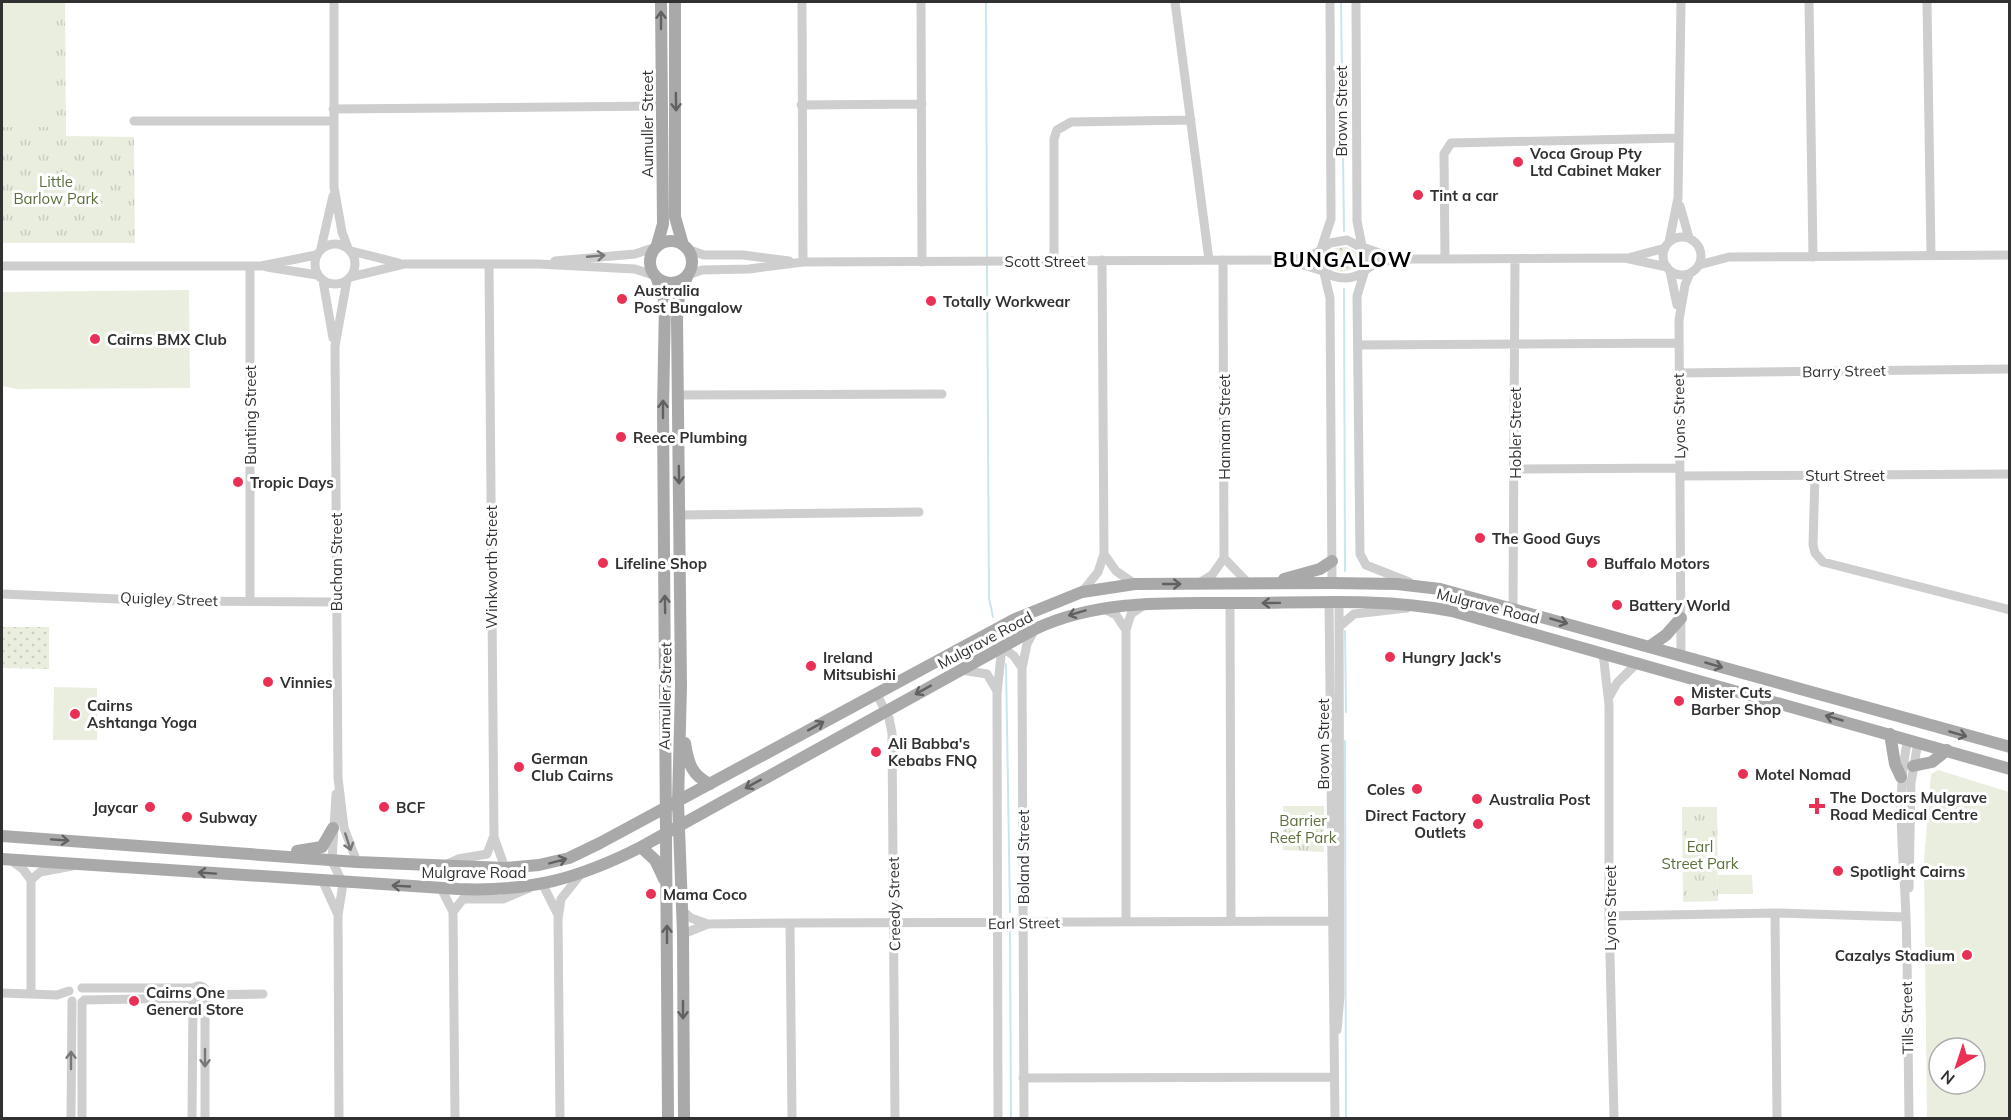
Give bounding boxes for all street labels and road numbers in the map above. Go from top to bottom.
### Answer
street label: Brown Street [1332,65,1351,157]
street label: Aumuller Street [638,70,657,178]
street label: Scott Street [1005,252,1085,271]
street label: Barry Street [1802,361,1886,381]
street label: Bunting Street [241,365,260,465]
street label: Lyons Street [1669,373,1689,459]
street label: Hannam Street [1215,374,1234,480]
street label: Hobler Street [1506,387,1525,479]
street label: Sturt Street [1805,466,1885,485]
street label: Winkworth Street [482,505,501,629]
street label: Buchan Street [327,513,346,611]
street label: Mulgrave Road [1435,584,1541,628]
street label: Quigley Street [120,588,218,610]
street label: Mulgrave Road [934,607,1036,673]
street label: Aumuller Street [655,642,675,750]
street label: Brown Street [1314,698,1333,790]
street label: Boland Street [1014,810,1033,904]
street label: Creedy Street [884,857,904,951]
street label: Mulgrave Road [421,863,527,882]
street label: Lyons Street [1601,865,1620,951]
street label: Earl Street [988,913,1060,933]
street label: Tills Street [1897,982,1917,1054]

